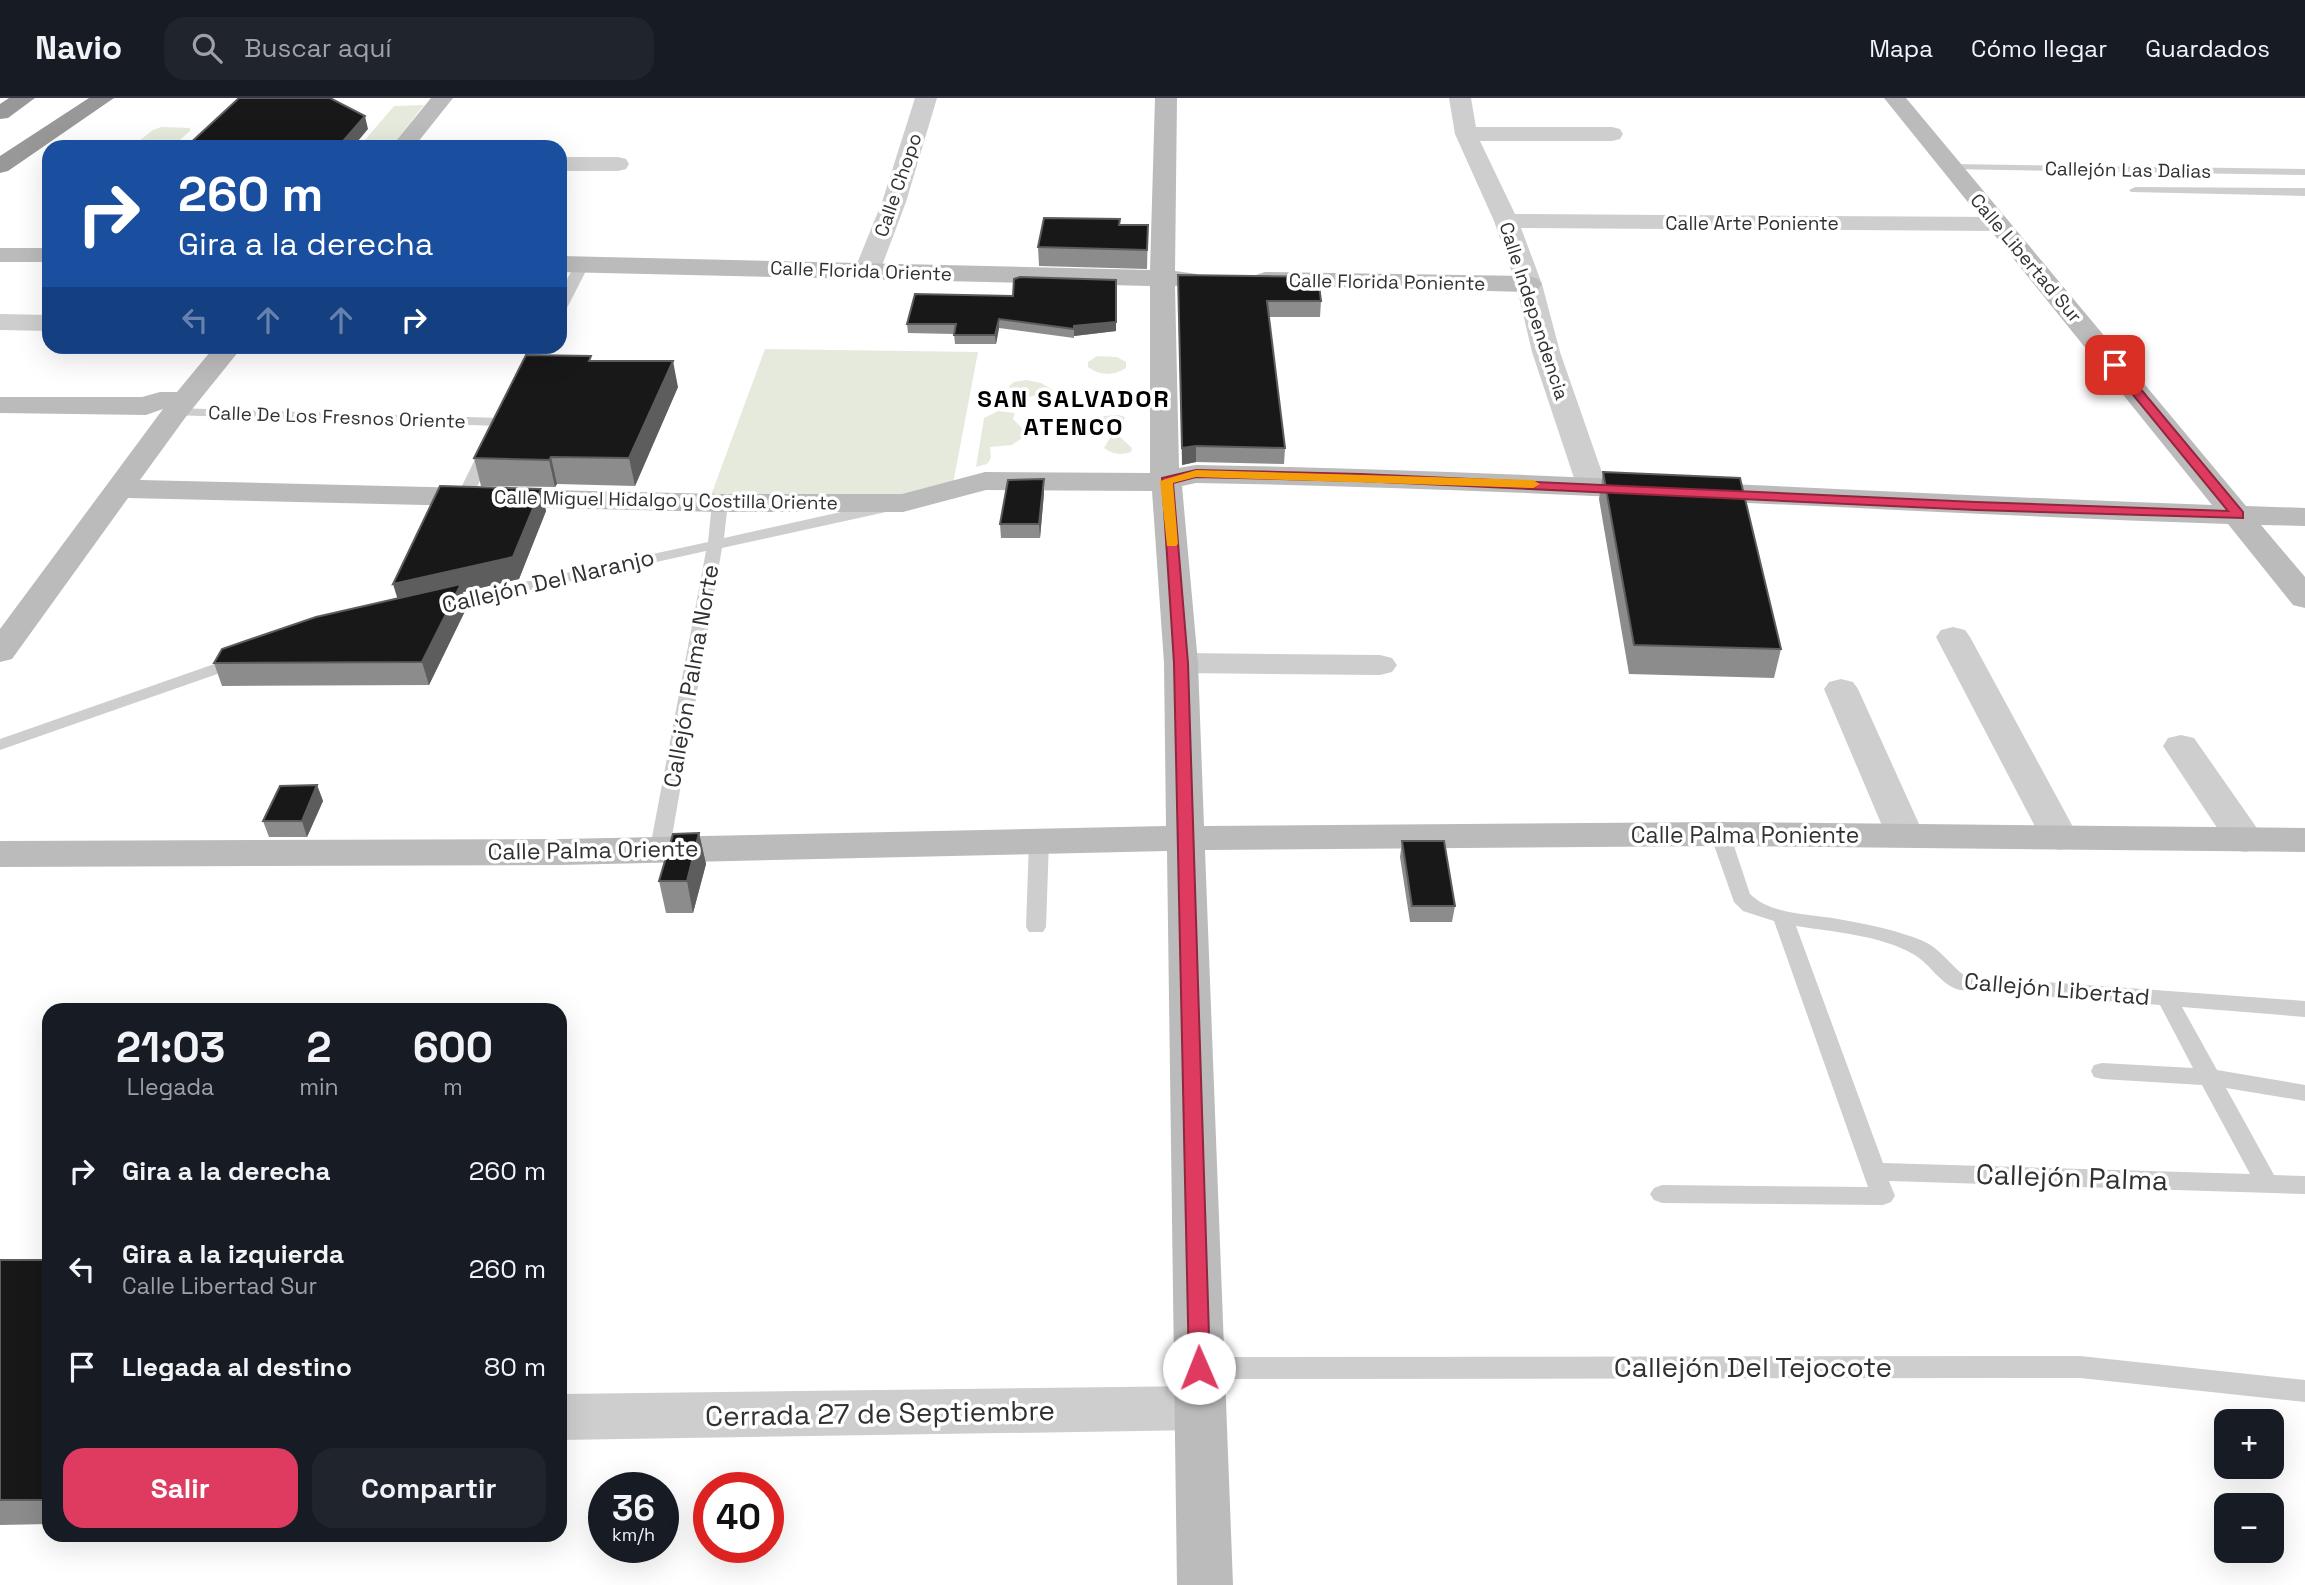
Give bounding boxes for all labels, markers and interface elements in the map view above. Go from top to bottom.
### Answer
search box [164,17,654,80]
text: Navio [35,27,122,69]
icon: search [188,29,226,67]
text: Buscar aquí [244,31,392,65]
text: Mapa [1869,33,1933,64]
text: Cómo llegar [1971,33,2107,64]
text: Guardados [2145,33,2270,64]
street label: Calle Chopo [869,130,927,240]
street label: Callejón Las Dalias [2045,156,2211,184]
text: 260 m [178,163,323,225]
icon: right [63,168,154,259]
street label: Calle Libertad Sur [1965,188,2087,328]
street label: Calle Arte Poniente [1665,211,1839,236]
street label: Calle Independencia [1493,219,1575,403]
text: Gira a la derecha [178,224,433,264]
street label: Calle Florida Oriente [770,255,952,287]
street label: Calle Florida Poniente [1289,268,1485,296]
icon: left [176,301,214,339]
icon: ahead [249,301,287,339]
icon: ahead [322,301,360,339]
icon: right [395,301,433,339]
pin [2085,335,2145,395]
icon: arrive [2096,346,2134,384]
district label: SAN SALVADOR ATENCO [977,383,1171,442]
street label: Calle De Los Fresnos Oriente [208,400,466,434]
street label: Calle Miguel Hidalgo y Costilla Oriente [494,485,838,515]
street label: Callejón Del Naranjo [439,542,657,620]
street label: Callejón Palma Norte [657,562,725,790]
street label: Calle Palma Poniente [1631,820,1859,850]
street label: Calle Palma Oriente [487,833,699,867]
street label: Callejón Libertad [1963,966,2151,1012]
text: 21:03 [116,1021,225,1074]
text: 2 [306,1021,331,1074]
text: 600 [413,1021,493,1074]
text: Llegada [127,1072,214,1102]
text: min [299,1072,339,1102]
text: m [443,1072,463,1102]
icon: right [63,1152,101,1190]
text: Gira a la derecha [122,1154,331,1188]
text: 260 m [469,1154,546,1188]
street label: Callejón Palma [1975,1156,2169,1198]
text: Gira a la izquierda [122,1237,344,1271]
icon: left [63,1250,101,1288]
text: 260 m [469,1252,546,1286]
text: Calle Libertad Sur [122,1271,317,1301]
position arrow [1162,1331,1236,1405]
icon: arrive [63,1348,101,1386]
street label: Callejón Del Tejocote [1614,1349,1892,1385]
text: Llegada al destino [122,1350,352,1384]
text: 80 m [484,1350,546,1384]
street label: Cerrada 27 de Septiembre [705,1392,1055,1434]
map controls [2214,1409,2284,1563]
button: + [2214,1409,2284,1479]
button: Salir [63,1448,298,1528]
button: Compartir [312,1448,546,1528]
speed limit sign: 40 [693,1472,784,1563]
text: 36 [612,1486,655,1530]
button: − [2214,1493,2284,1563]
text: km/h [612,1523,655,1546]

